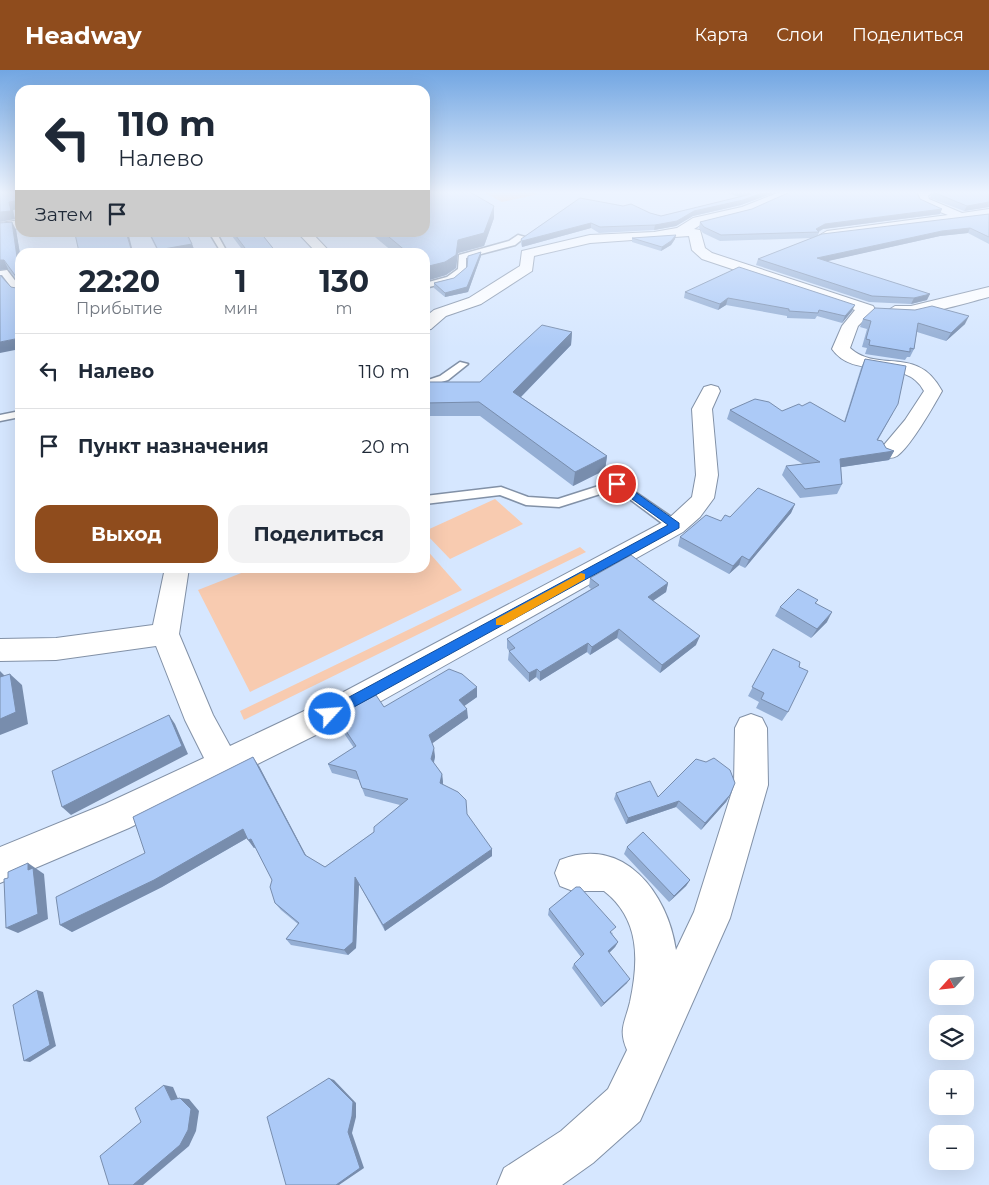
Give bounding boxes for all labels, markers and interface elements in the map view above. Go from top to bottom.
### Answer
text: Headway [25,21,142,50]
text: Карта [694,24,748,46]
text: Слои [776,24,824,46]
text: Поделиться [852,24,964,46]
text: 110 m [118,102,216,145]
icon: left [35,105,100,170]
text: Налево [118,145,204,172]
icon: arrive [103,200,131,228]
text: Затем [35,203,93,226]
text: 22:20 [79,263,160,300]
text: 1 [235,263,247,300]
text: 130 [319,263,369,300]
text: Прибытие [76,299,163,318]
text: мин [224,299,258,318]
text: m [336,299,353,318]
icon: left [35,357,63,385]
text: Налево [78,360,154,383]
text: 110 m [359,360,410,383]
icon: arrive [35,432,63,460]
text: Пункт назначения [78,435,269,458]
text: 20 m [362,435,410,458]
pin [596,463,638,505]
icon: arrive [603,470,631,498]
button: Выход [35,505,218,563]
button: Поделиться [228,505,410,563]
position arrow [303,687,355,739]
north arrow [929,960,974,1005]
map controls [929,960,974,1170]
button: layers [929,1015,974,1060]
button: + [929,1070,974,1115]
button: − [929,1125,974,1170]

